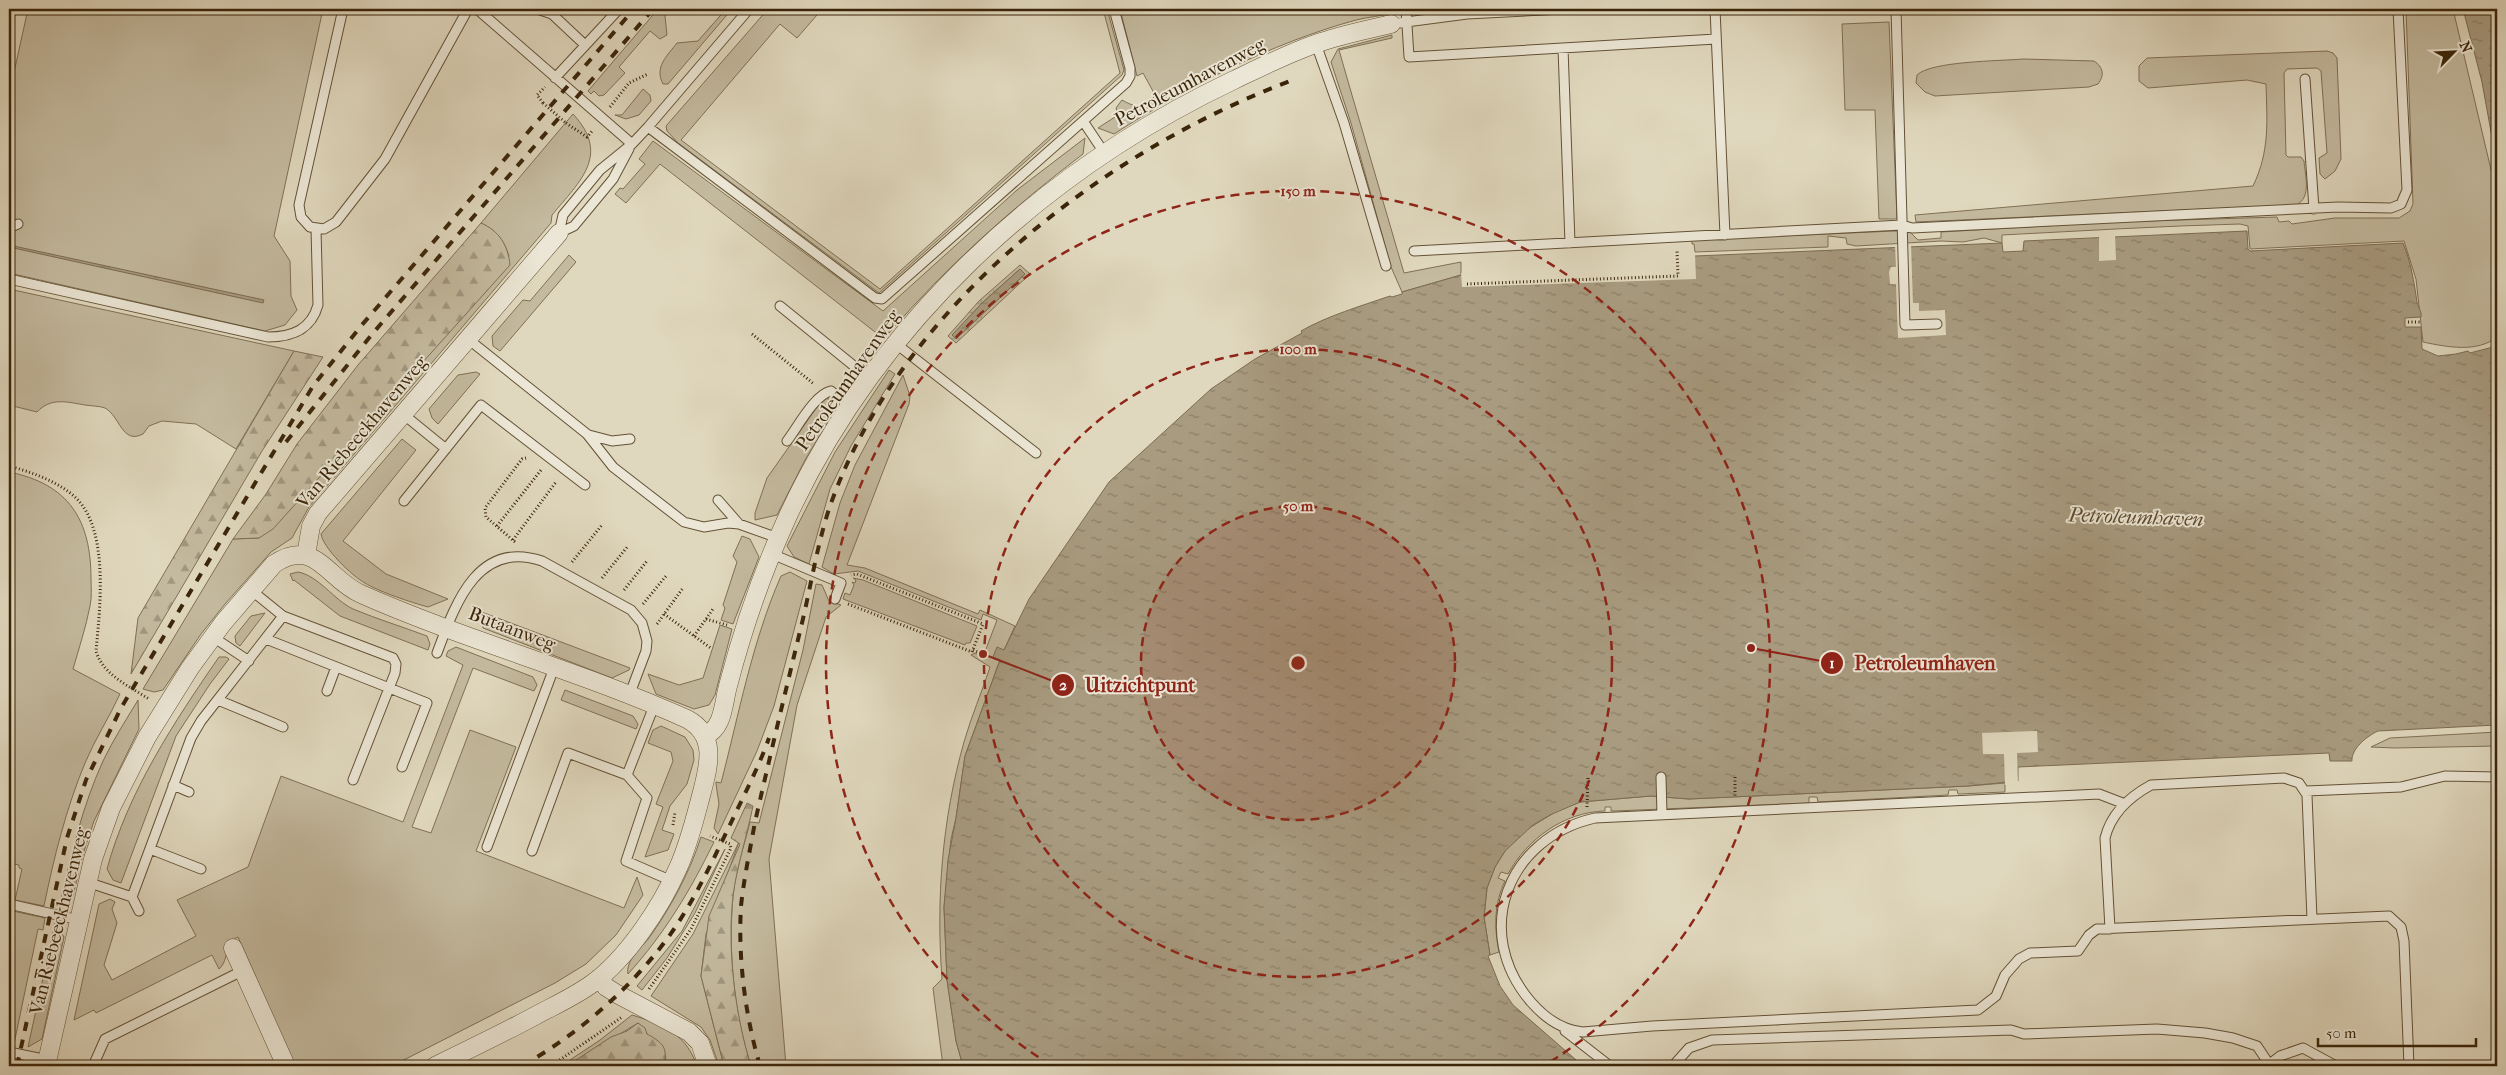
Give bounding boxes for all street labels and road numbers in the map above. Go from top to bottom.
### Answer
street label: Petroleumhavenweg [1111,33,1270,131]
street label: Petroleumhavenweg [791,304,905,455]
street label: Van Riebeeckhavenweg [291,351,433,513]
street label: Butaanweg [465,602,559,656]
street label: Van Riebeeckhavenweg [25,824,93,1018]

